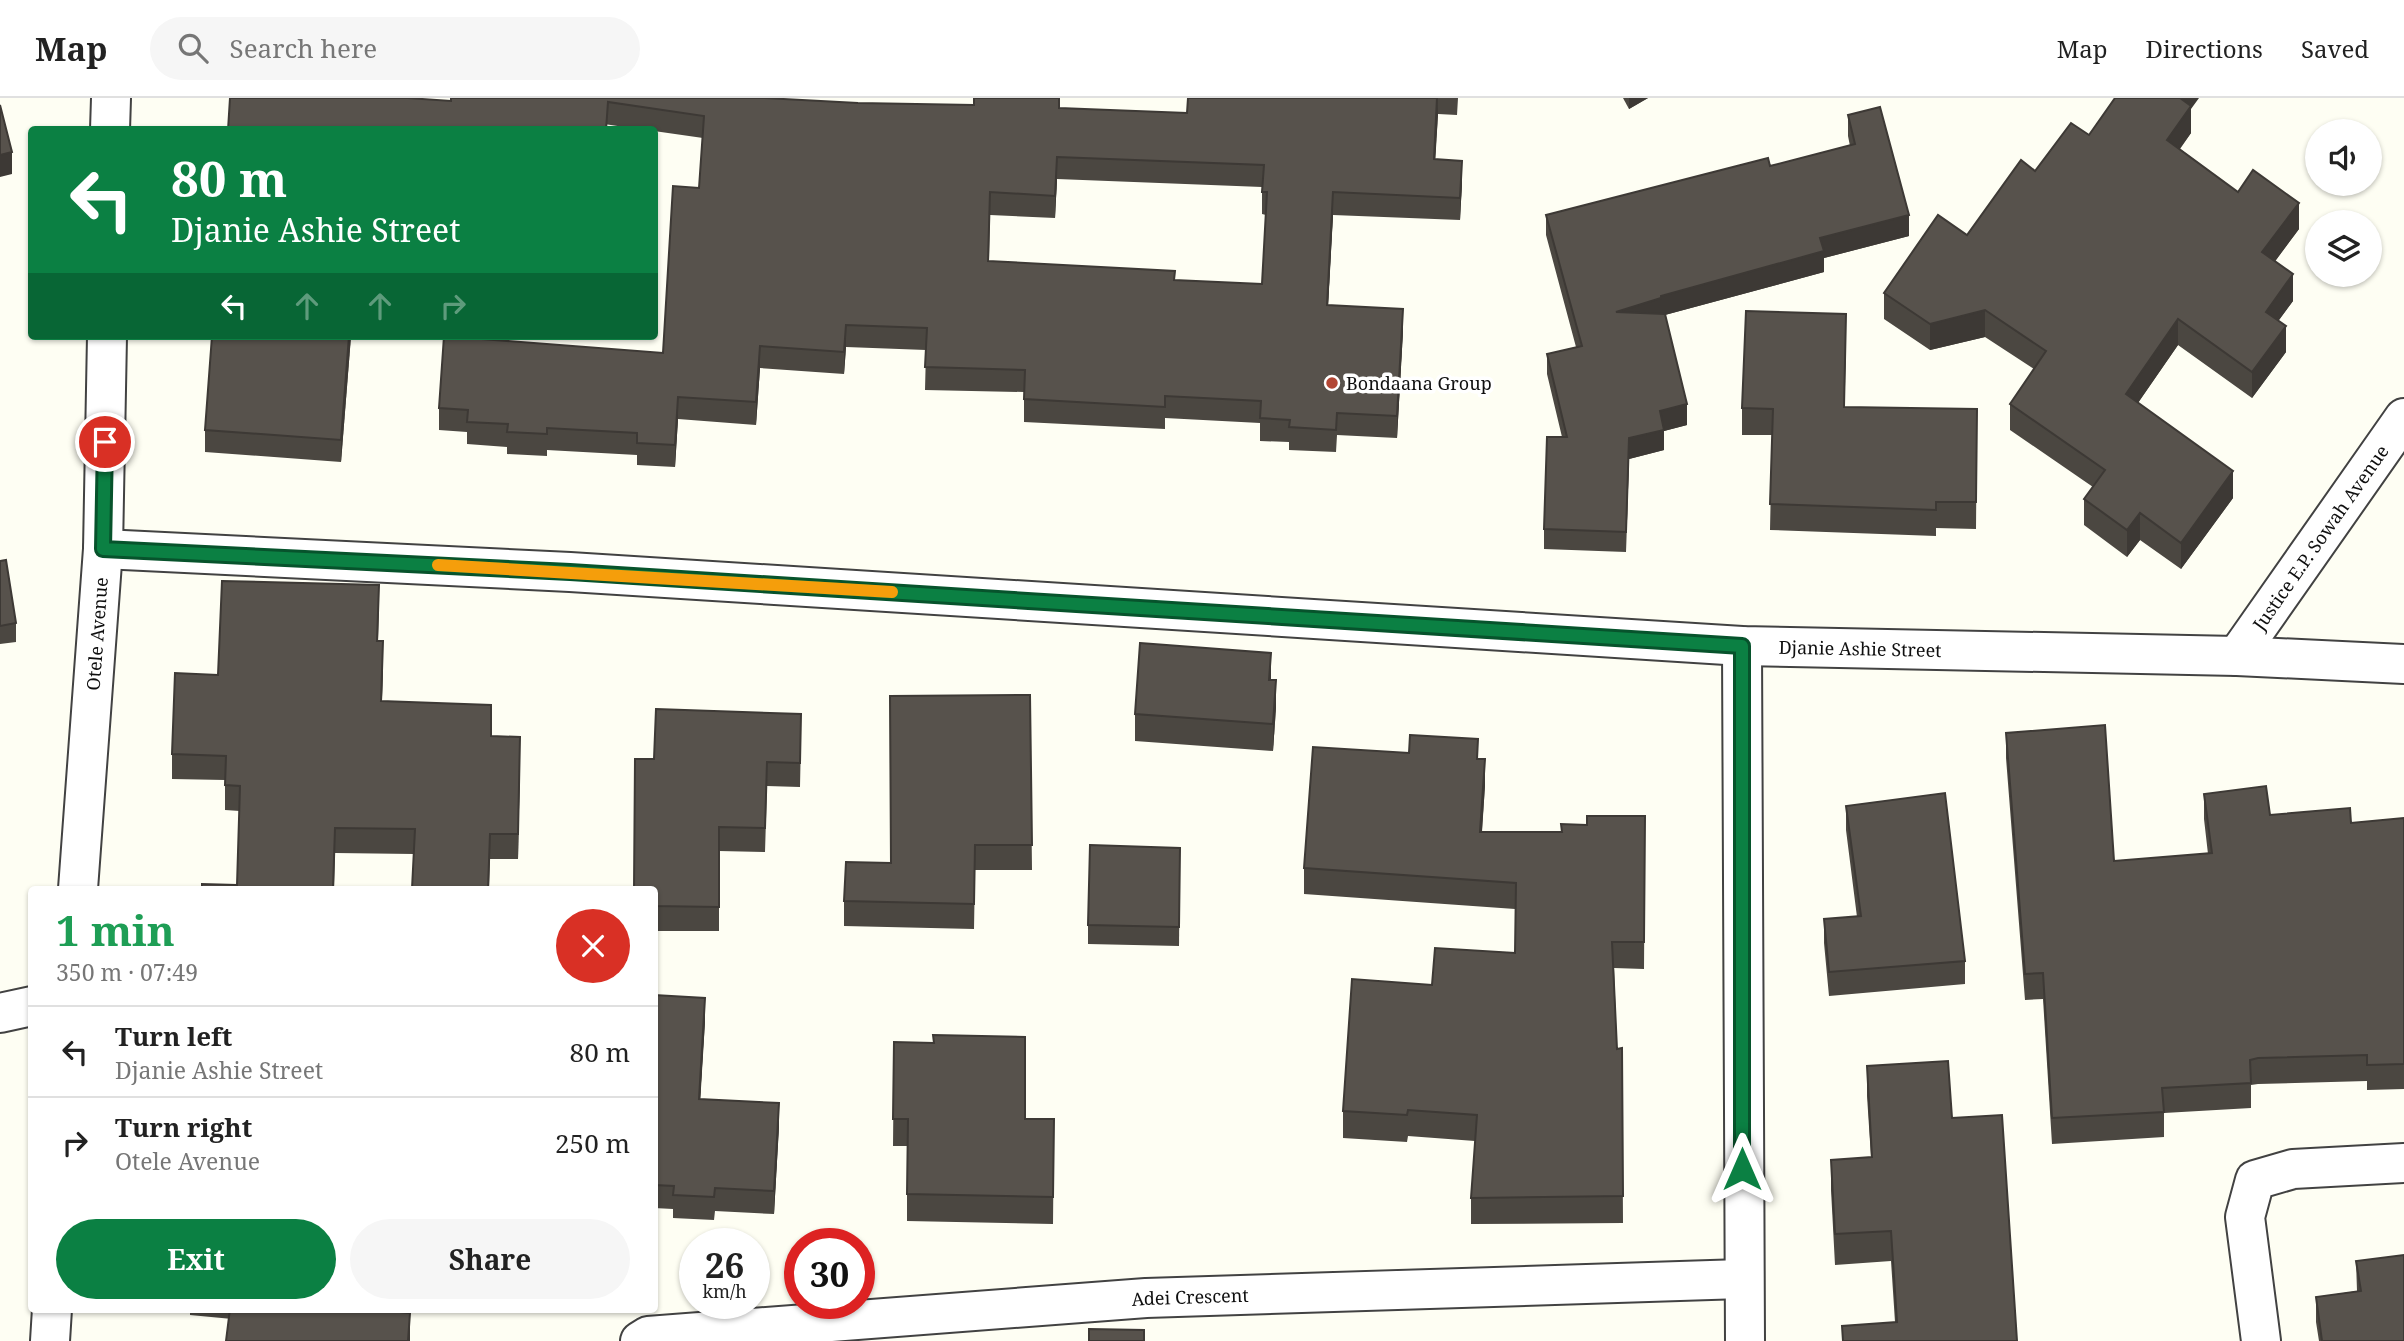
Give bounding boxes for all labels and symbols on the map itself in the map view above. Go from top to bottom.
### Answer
place label: Bondaana Group [1346,371,1492,395]
marker: Bondaana Group [1324,375,1340,391]
pin [75,412,135,472]
street label: Justice E.P. Sowah Avenue [2246,440,2394,636]
street label: Otele Avenue [81,576,113,691]
street label: Djanie Ashie Street [1778,635,1942,662]
position arrow [1705,1132,1779,1206]
speed limit sign: 30 [784,1228,875,1319]
street label: Adei Crescent [1131,1283,1249,1311]

